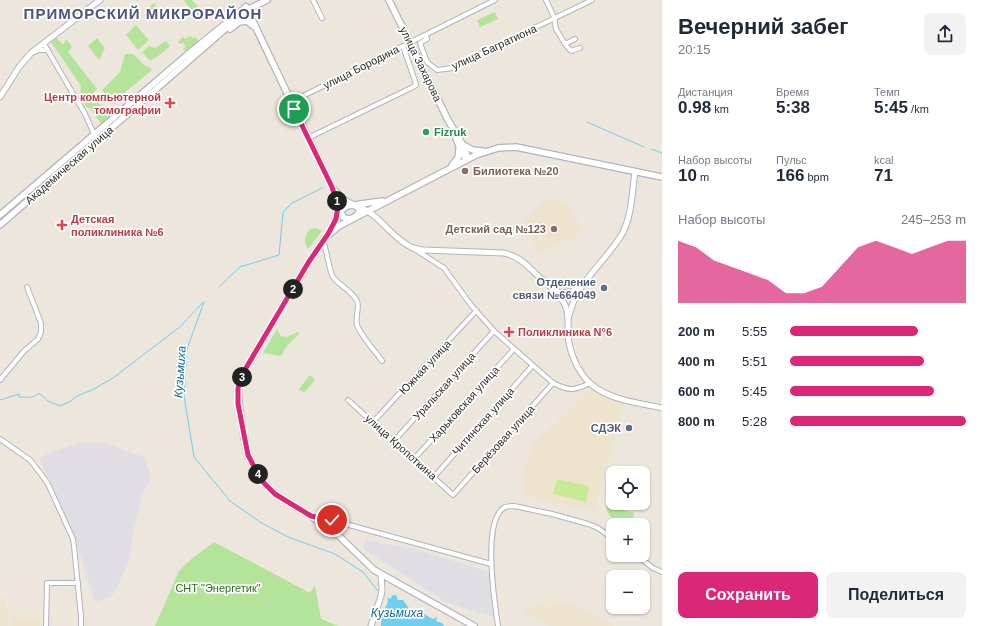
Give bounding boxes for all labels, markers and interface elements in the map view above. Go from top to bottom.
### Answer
district label: ПРИМОРСКИЙ МИКРОРАЙОН [24,5,262,22]
button: share [924,13,966,55]
text: Вечерний забег [678,14,848,39]
street label: улица Багратиона [450,22,539,72]
street label: улица Захарова [398,25,445,104]
street label: улица Бородина [321,42,402,91]
text: 20:15 [678,42,711,57]
text: Дистанция [678,86,733,98]
text: Время [776,86,809,98]
text: Темп [874,86,900,98]
place label: Центр компьютерной томографии [44,91,161,116]
pin [277,92,311,126]
marker: Центр компьютерной томографии [164,97,176,109]
icon: arrive [283,98,305,120]
text: 0.98 [678,98,711,117]
text: 5:38 [776,98,810,117]
text: 5:45 [874,98,908,117]
text: km [711,103,729,115]
text: /km [908,103,929,115]
street label: Академическая улица [23,123,116,206]
place label: Fizruk [434,126,467,138]
marker: Fizruk [421,127,431,137]
text: Набор высоты [678,154,752,166]
text: Пульс [776,154,807,166]
text: kcal [874,154,894,166]
place label: Билиотека №20 [473,165,559,177]
marker: Билиотека №20 [460,166,470,176]
text: 10 [678,166,697,185]
text: 166 [776,166,804,185]
text: 71 [874,166,893,185]
text: m [697,171,709,183]
text: bpm [804,171,829,183]
pin: 1 [327,191,347,211]
text: 1 [334,195,340,207]
text: Набор высоты [678,212,765,227]
text: 245–253 m [901,212,966,227]
place label: Детская поликлиника №6 [71,213,164,238]
marker: Детская поликлиника №6 [56,219,68,231]
place label: Детский сад №123 [446,223,546,235]
marker: Детский сад №123 [549,224,559,234]
place label: Отделение связи №664049 [513,276,596,301]
pin: 2 [283,279,303,299]
text: 2 [290,283,296,295]
marker: Отделение связи №664049 [599,283,609,293]
text: 200 m [678,324,715,339]
text: 5:55 [742,324,767,339]
marker: Поликлиника N°6 [503,326,515,338]
place label: Поликлиника N°6 [518,326,612,338]
street label: Южная улица [397,337,454,397]
water label: Кузьмиха [171,345,189,399]
street label: Уральская улица [410,349,478,422]
text: 400 m [678,354,715,369]
text: 5:51 [742,354,767,369]
street label: Харьковская улица [427,363,502,444]
pin: 3 [232,367,252,387]
text: 3 [239,371,245,383]
street label: Читинская улица [450,384,517,457]
text: 600 m [678,384,715,399]
text: 5:45 [742,384,767,399]
street label: Берёзовая улица [469,402,537,476]
street label: улица Кропоткина [363,412,440,483]
text: 800 m [678,414,715,429]
text: 5:28 [742,414,767,429]
place label: СДЭК [591,422,621,434]
marker: СДЭК [624,423,634,433]
pin: 4 [248,464,268,484]
map controls [606,466,650,614]
button: locate [606,466,650,510]
text: 4 [255,468,261,480]
pin [315,503,349,537]
icon: check [321,509,343,531]
button: + [606,518,650,562]
button: − [606,570,650,614]
button: Сохранить [678,572,818,618]
button: Поделиться [826,572,966,618]
park label: СНТ "Энергетик" [175,582,261,594]
water label: Кузьмиха [371,606,423,620]

